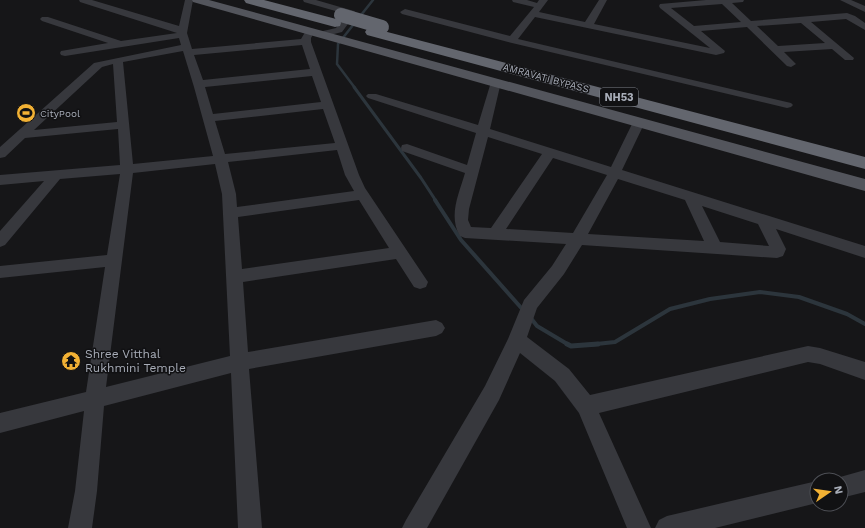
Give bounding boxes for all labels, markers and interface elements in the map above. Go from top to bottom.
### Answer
street label: AMRAVATI BYPASS [502,61,590,95]
road number: NH53 [600,88,638,106]
sports icon: CityPool [15,102,37,124]
place label: CityPool [40,108,80,119]
place label: Shree Vitthal Rukhmini Temple [85,347,186,375]
temple icon: Shree Vitthal Rukhmini Temple [60,350,82,372]
north arrow [809,472,849,512]
text: N [831,484,846,495]

